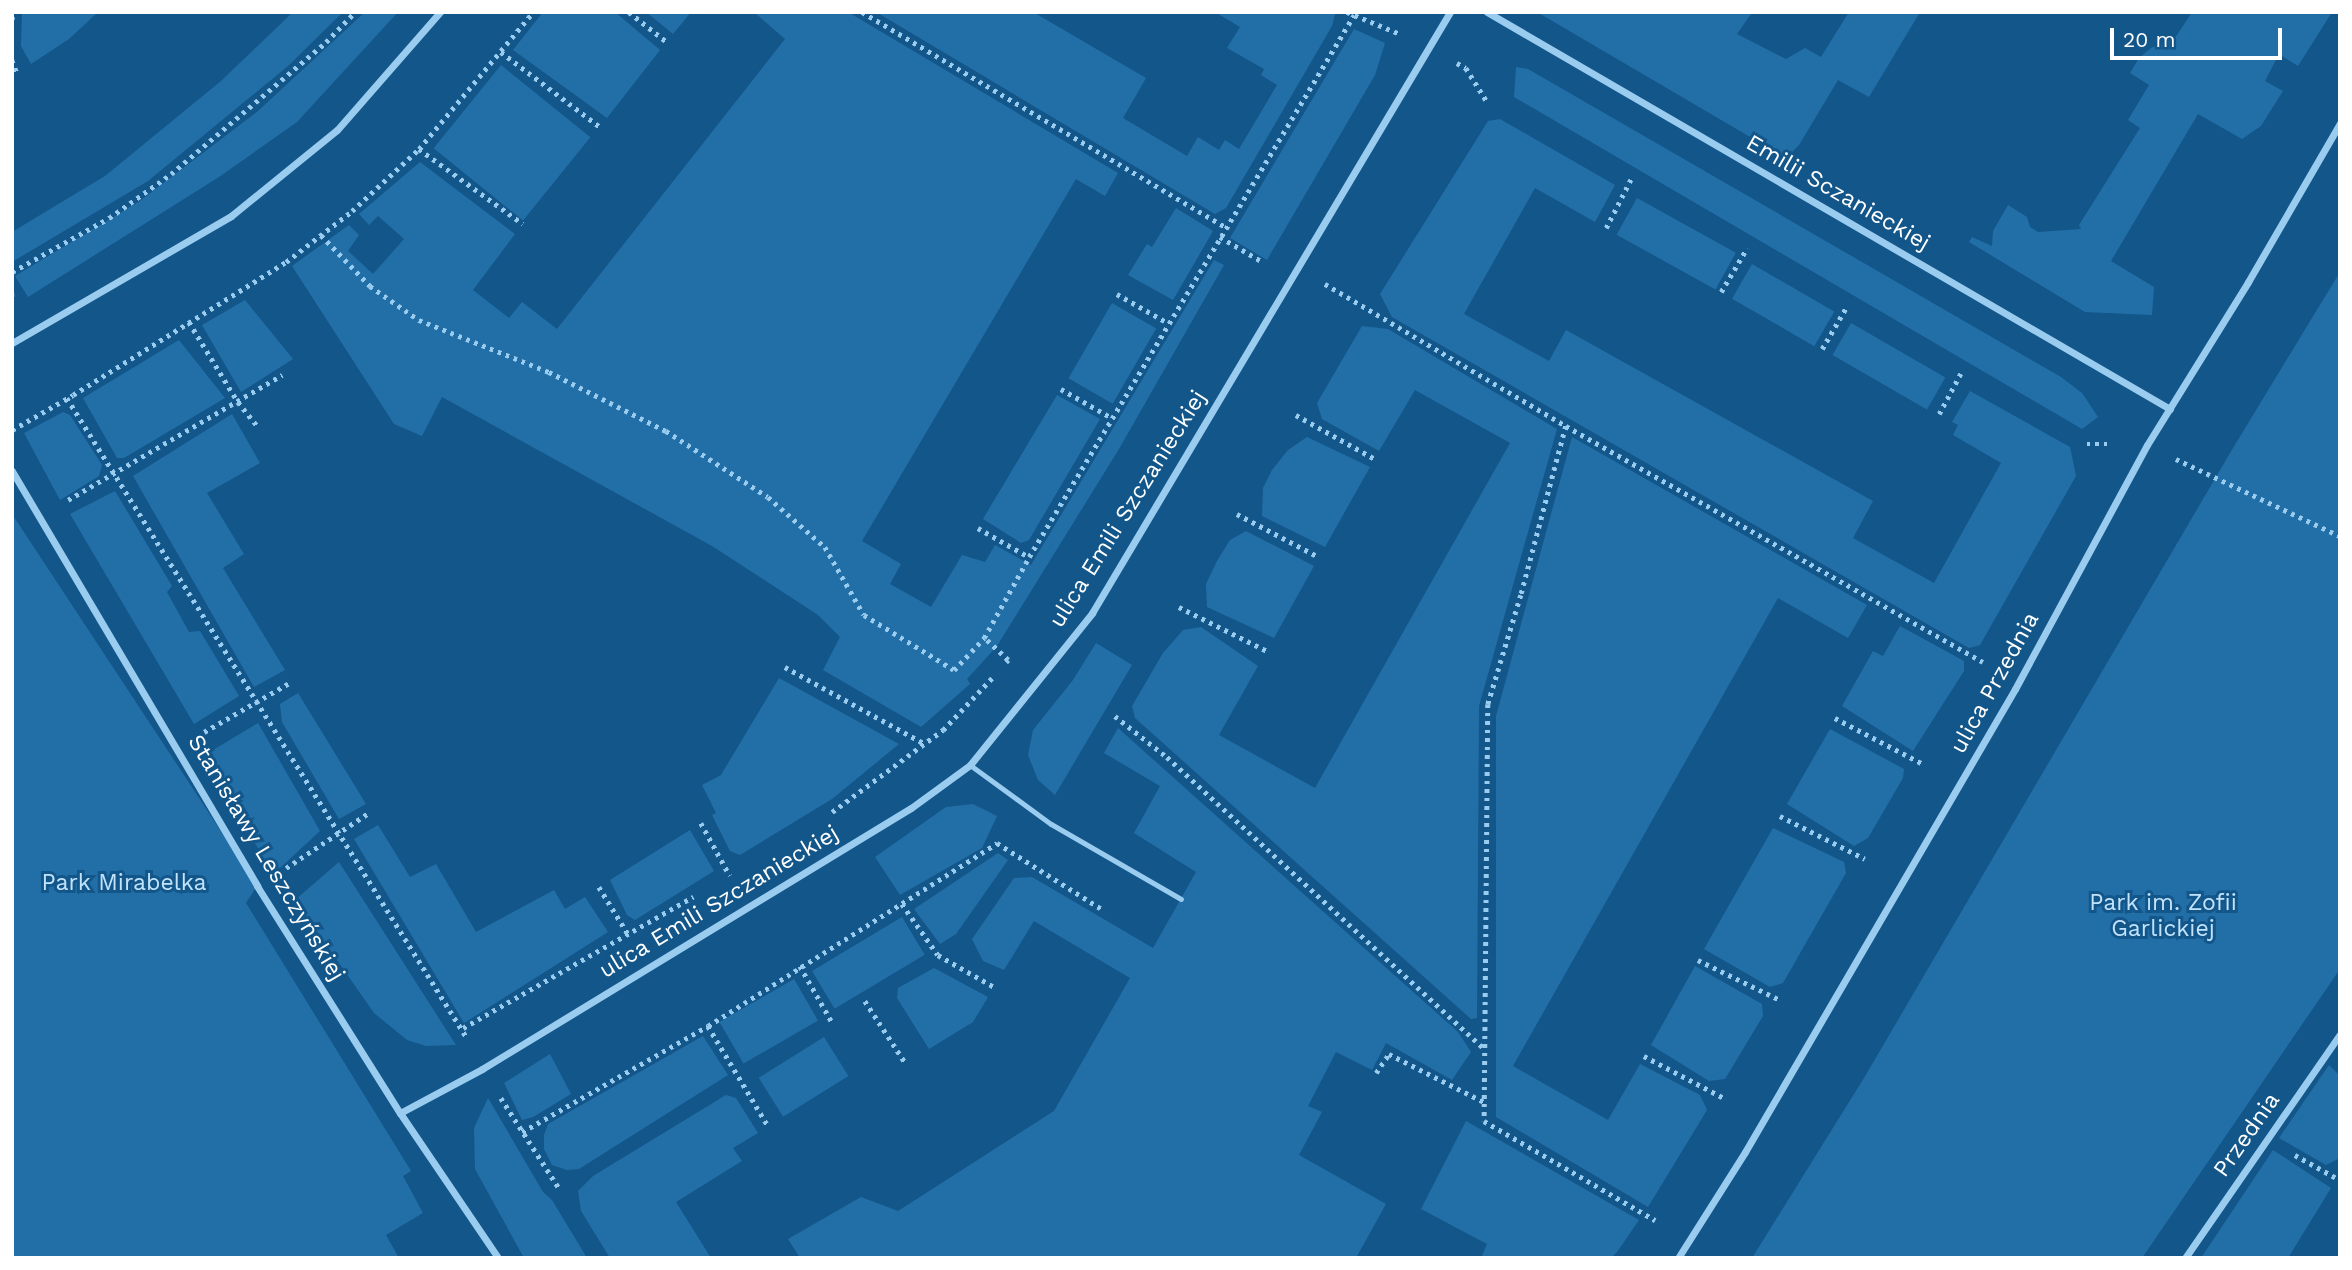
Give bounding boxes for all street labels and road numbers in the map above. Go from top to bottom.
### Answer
street label: Emilii Sczanieckiej [1741,129,1935,257]
street label: ulica Emili Szczanieckiej [1043,385,1213,633]
street label: ulica Przednia [1945,607,2045,759]
street label: Stanisławy Leszczyńskiej [181,730,351,986]
street label: ulica Emili Szczanieckiej [594,819,844,985]
street label: Przednia [2208,1088,2286,1182]

